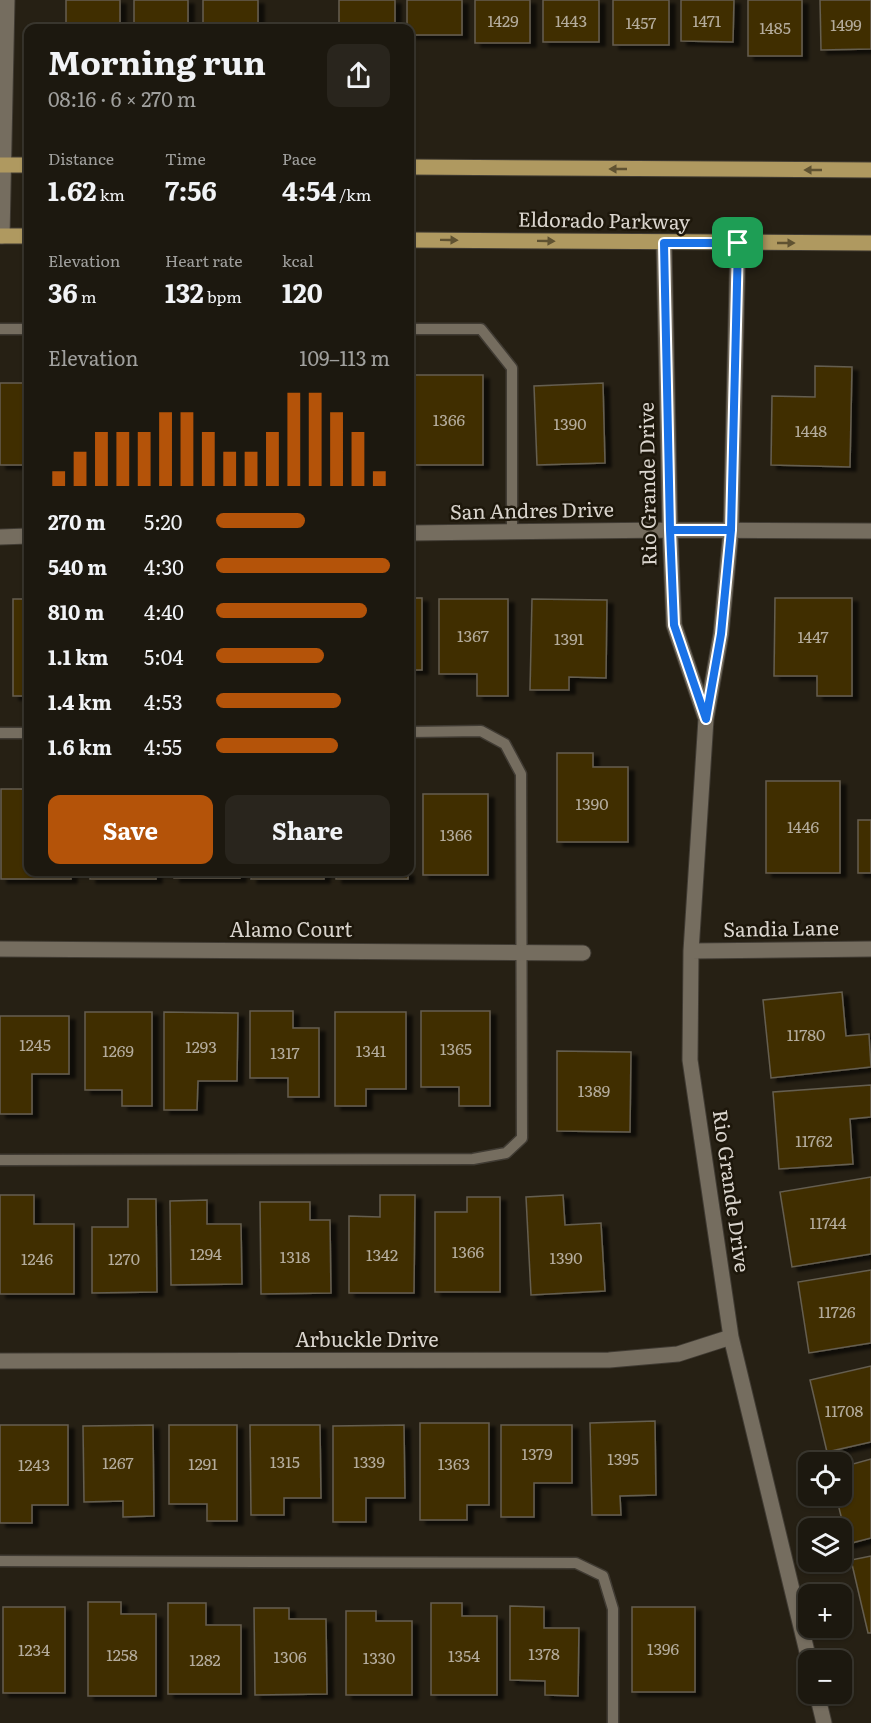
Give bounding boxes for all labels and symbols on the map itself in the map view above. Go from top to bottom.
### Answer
house number: 1429 [487,8,519,32]
house number: 1443 [555,8,587,32]
house number: 1471 [693,8,722,32]
house number: 1457 [626,10,656,34]
house number: 1499 [830,12,862,36]
house number: 1485 [759,15,791,39]
one-way arrow [608,164,627,174]
one-way arrow [803,165,822,175]
street label: Eldorado Parkway [518,202,691,236]
pin [712,217,763,268]
one-way arrow [439,235,458,245]
one-way arrow [537,237,556,246]
one-way arrow [776,238,795,248]
street label: Rio Grande Drive [630,402,662,566]
house number: 1366 [433,407,466,431]
house number: 1390 [554,411,586,435]
house number: 1448 [795,418,827,442]
street label: San Andres Drive [450,493,614,525]
house number: 1367 [457,623,489,647]
house number: 1447 [797,624,829,648]
house number: 1391 [554,626,585,650]
house number: 1390 [576,791,608,815]
house number: 1446 [787,814,819,838]
house number: 1366 [440,822,473,846]
street label: Sandia Lane [723,911,839,943]
street label: Alamo Court [230,913,352,943]
house number: 11780 [787,1022,825,1046]
house number: 1245 [19,1032,51,1056]
house number: 1293 [185,1034,217,1058]
house number: 1365 [440,1036,472,1060]
house number: 1269 [102,1038,134,1062]
house number: 1341 [356,1038,387,1062]
house number: 1317 [270,1040,300,1064]
house number: 1389 [578,1078,610,1102]
street label: Rio Grande Drive [707,1107,759,1274]
house number: 11762 [795,1128,833,1152]
house number: 11744 [809,1210,847,1234]
house number: 1366 [452,1239,485,1263]
house number: 1294 [190,1241,222,1265]
house number: 1342 [366,1242,398,1266]
house number: 1318 [280,1244,310,1268]
house number: 1390 [550,1245,582,1269]
house number: 1246 [21,1246,53,1270]
house number: 1270 [108,1246,140,1270]
house number: 11726 [818,1299,856,1323]
street label: Arbuckle Drive [295,1323,439,1353]
house number: 11708 [825,1398,864,1422]
house number: 1379 [521,1441,553,1465]
house number: 1395 [607,1446,639,1470]
house number: 1315 [270,1449,300,1473]
house number: 1339 [353,1449,385,1473]
house number: 1267 [102,1450,134,1474]
house number: 1291 [188,1451,218,1475]
house number: 1363 [438,1451,470,1475]
house number: 1243 [18,1452,50,1476]
house number: 1396 [647,1636,679,1660]
house number: 1234 [18,1637,50,1661]
house number: 1378 [528,1641,560,1665]
house number: 1258 [106,1642,138,1666]
house number: 1354 [448,1643,480,1667]
house number: 1306 [273,1644,307,1668]
house number: 1330 [363,1645,395,1669]
house number: 1282 [189,1647,221,1671]

